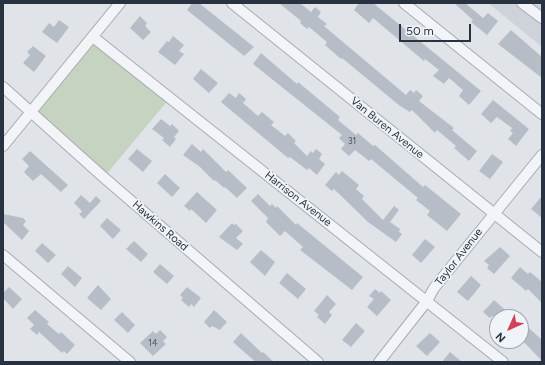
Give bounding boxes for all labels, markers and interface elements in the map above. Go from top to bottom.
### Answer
scale bar [401,16,473,42]
text: 50 m [406,24,434,38]
street label: Van Buren Avenue [348,94,426,162]
house number: 31 [348,136,356,146]
street label: Harrison Avenue [262,169,334,229]
street label: Hawkins Road [129,198,191,254]
street label: Taylor Avenue [433,226,485,288]
north arrow [489,309,529,349]
text: N [493,330,508,345]
house number: 14 [148,338,158,348]

